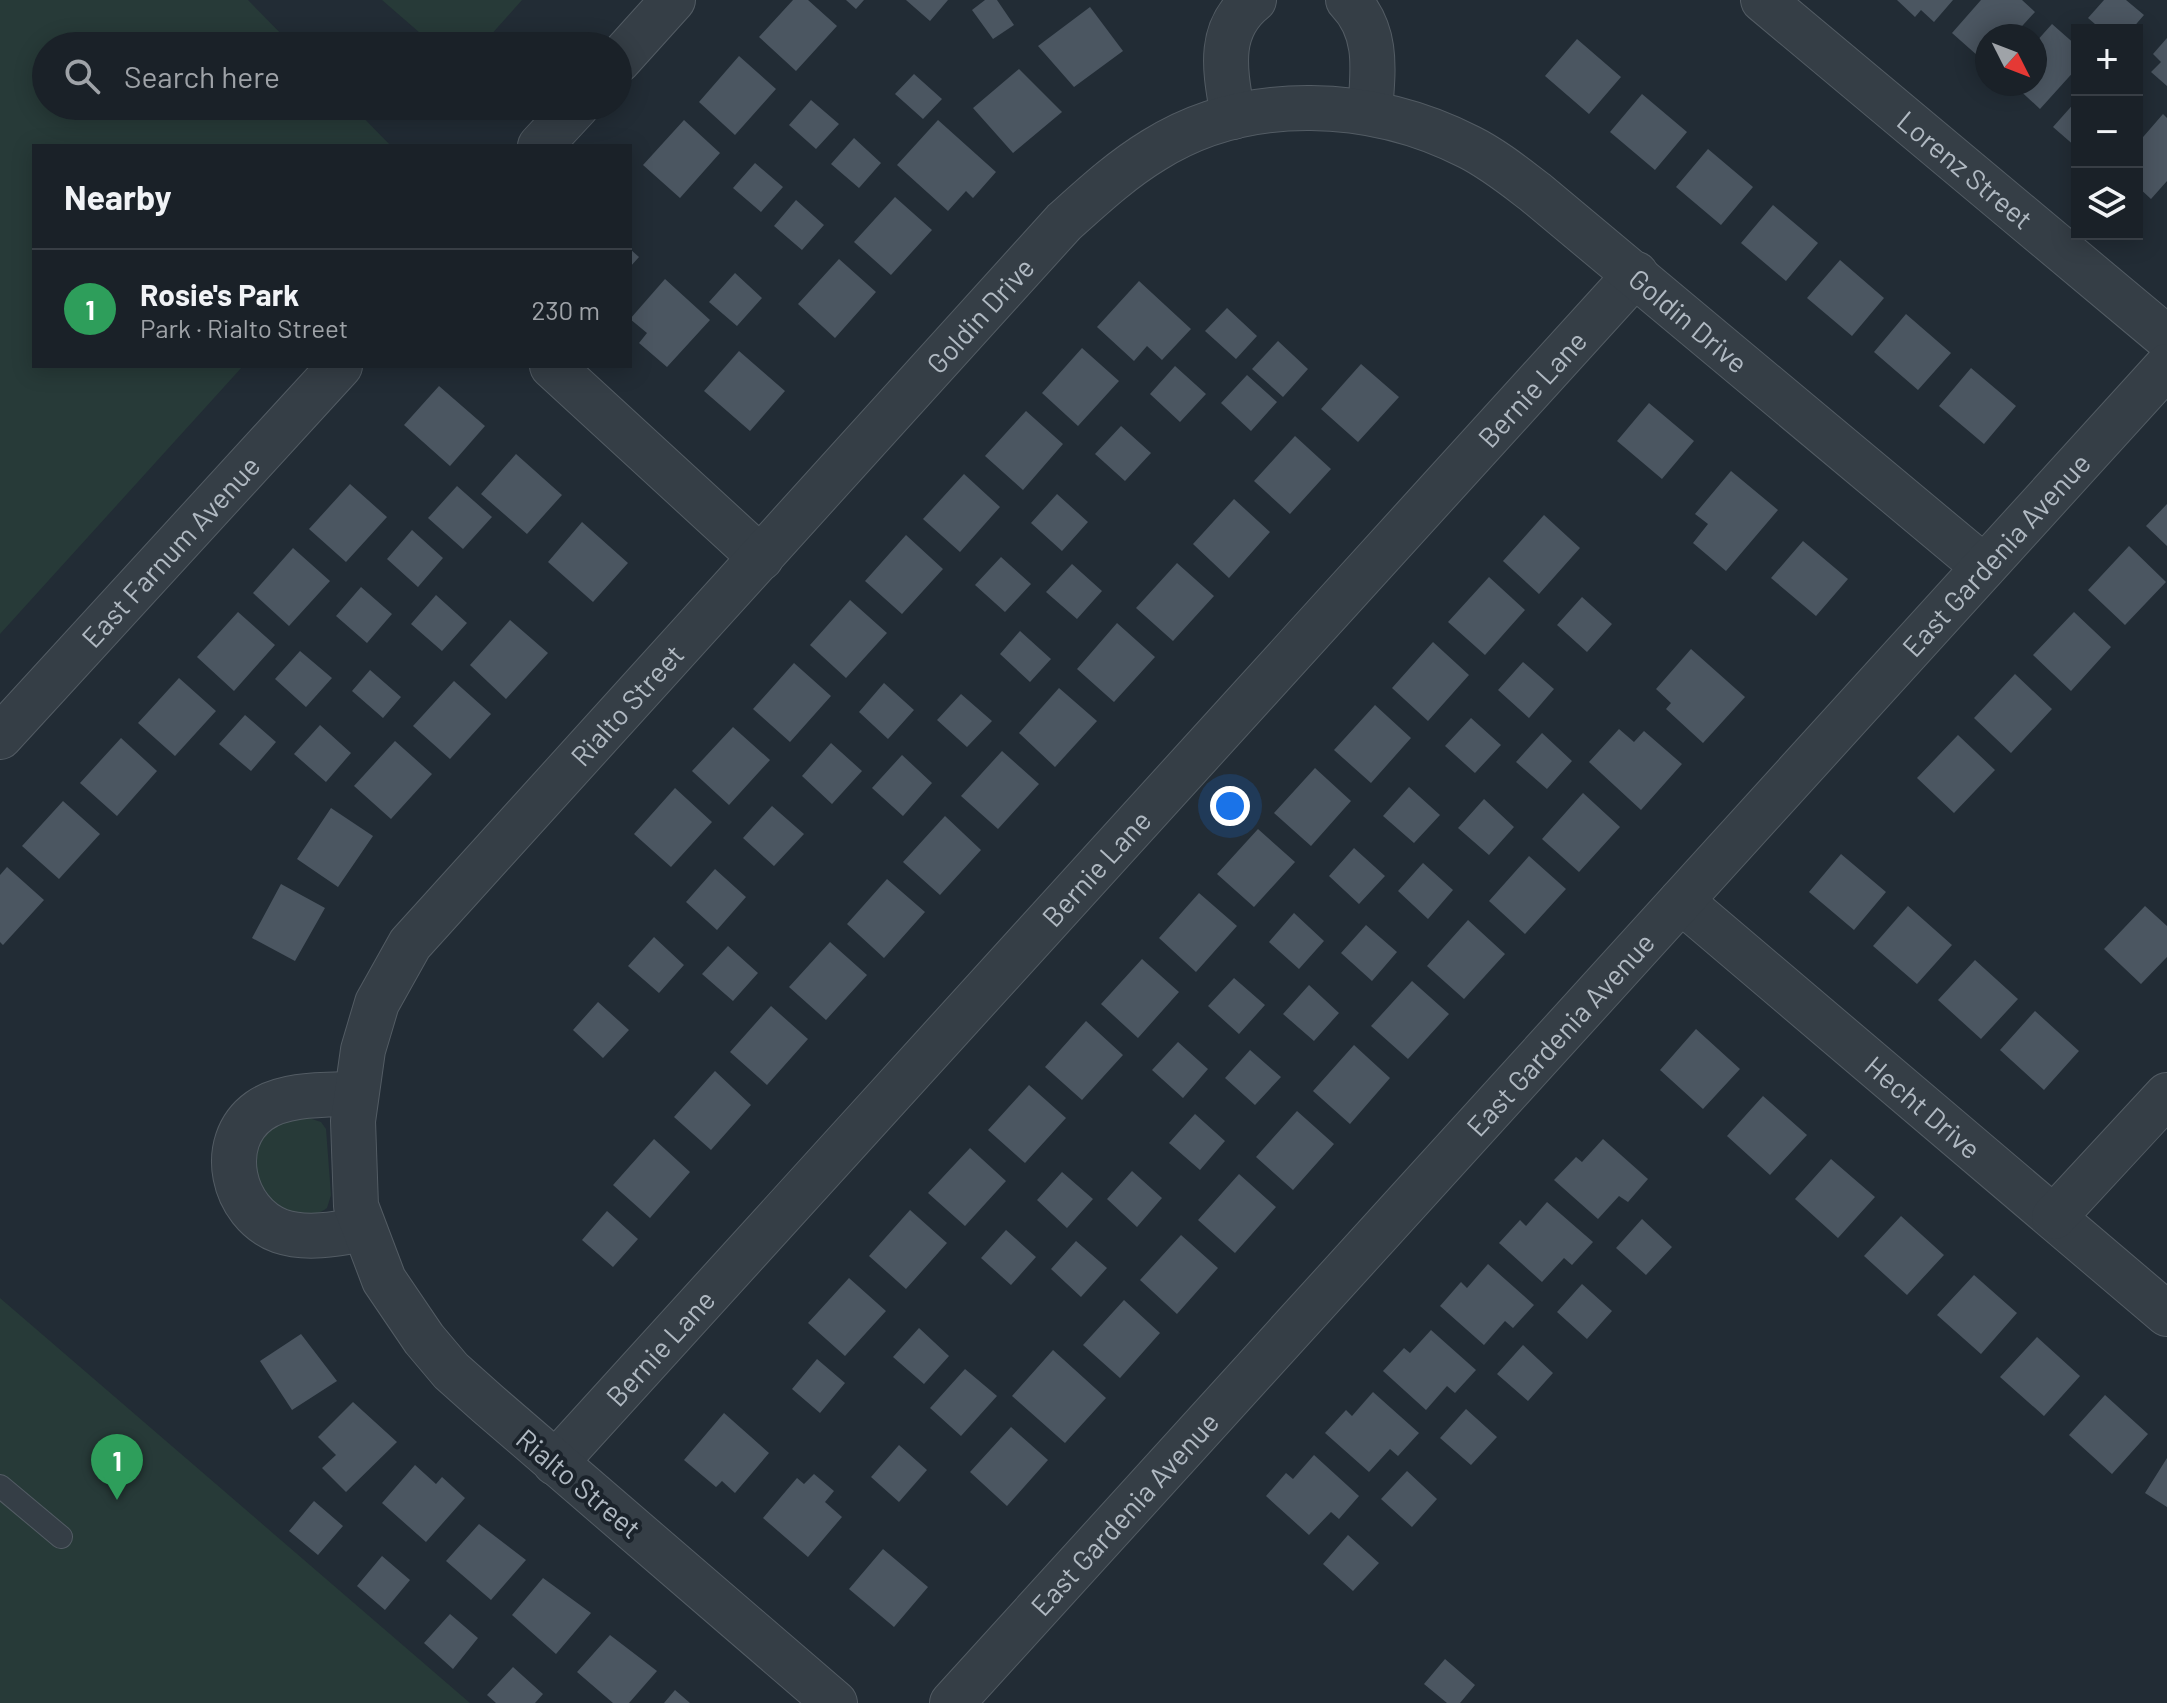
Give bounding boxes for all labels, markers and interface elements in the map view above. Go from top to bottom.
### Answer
north arrow [1975,24,2047,96]
map controls [2071,24,2143,240]
button: + [2071,24,2143,96]
search box [32,32,632,120]
icon: search [60,54,104,98]
text: Search here [124,58,280,94]
button: − [2071,96,2143,168]
street label: Lorenz Street [1891,103,2040,236]
button: layers [2071,168,2143,240]
text: Nearby [64,176,172,217]
street label: Goldin Drive [919,250,1041,380]
street label: Goldin Drive [1622,261,1755,380]
text: Rosie's Park [140,276,299,312]
text: 1 [85,294,95,325]
text: 230 m [531,294,600,325]
text: Park · Rialto Street [140,312,348,343]
street label: Bernie Lane [1470,323,1593,454]
street label: East Gardenia Avenue [1895,446,2097,663]
street label: East Farnum Avenue [74,448,267,654]
street label: Rialto Street [563,637,690,773]
your location [1210,786,1250,826]
street label: Bernie Lane [1034,803,1157,933]
street label: East Gardenia Avenue [1459,925,1661,1143]
street label: Hecht Drive [1859,1048,1988,1166]
street label: Bernie Lane [598,1282,721,1413]
street label: East Gardenia Avenue [1023,1405,1225,1622]
street label: Rialto Street [510,1421,648,1545]
pin: 1 [91,1434,143,1500]

